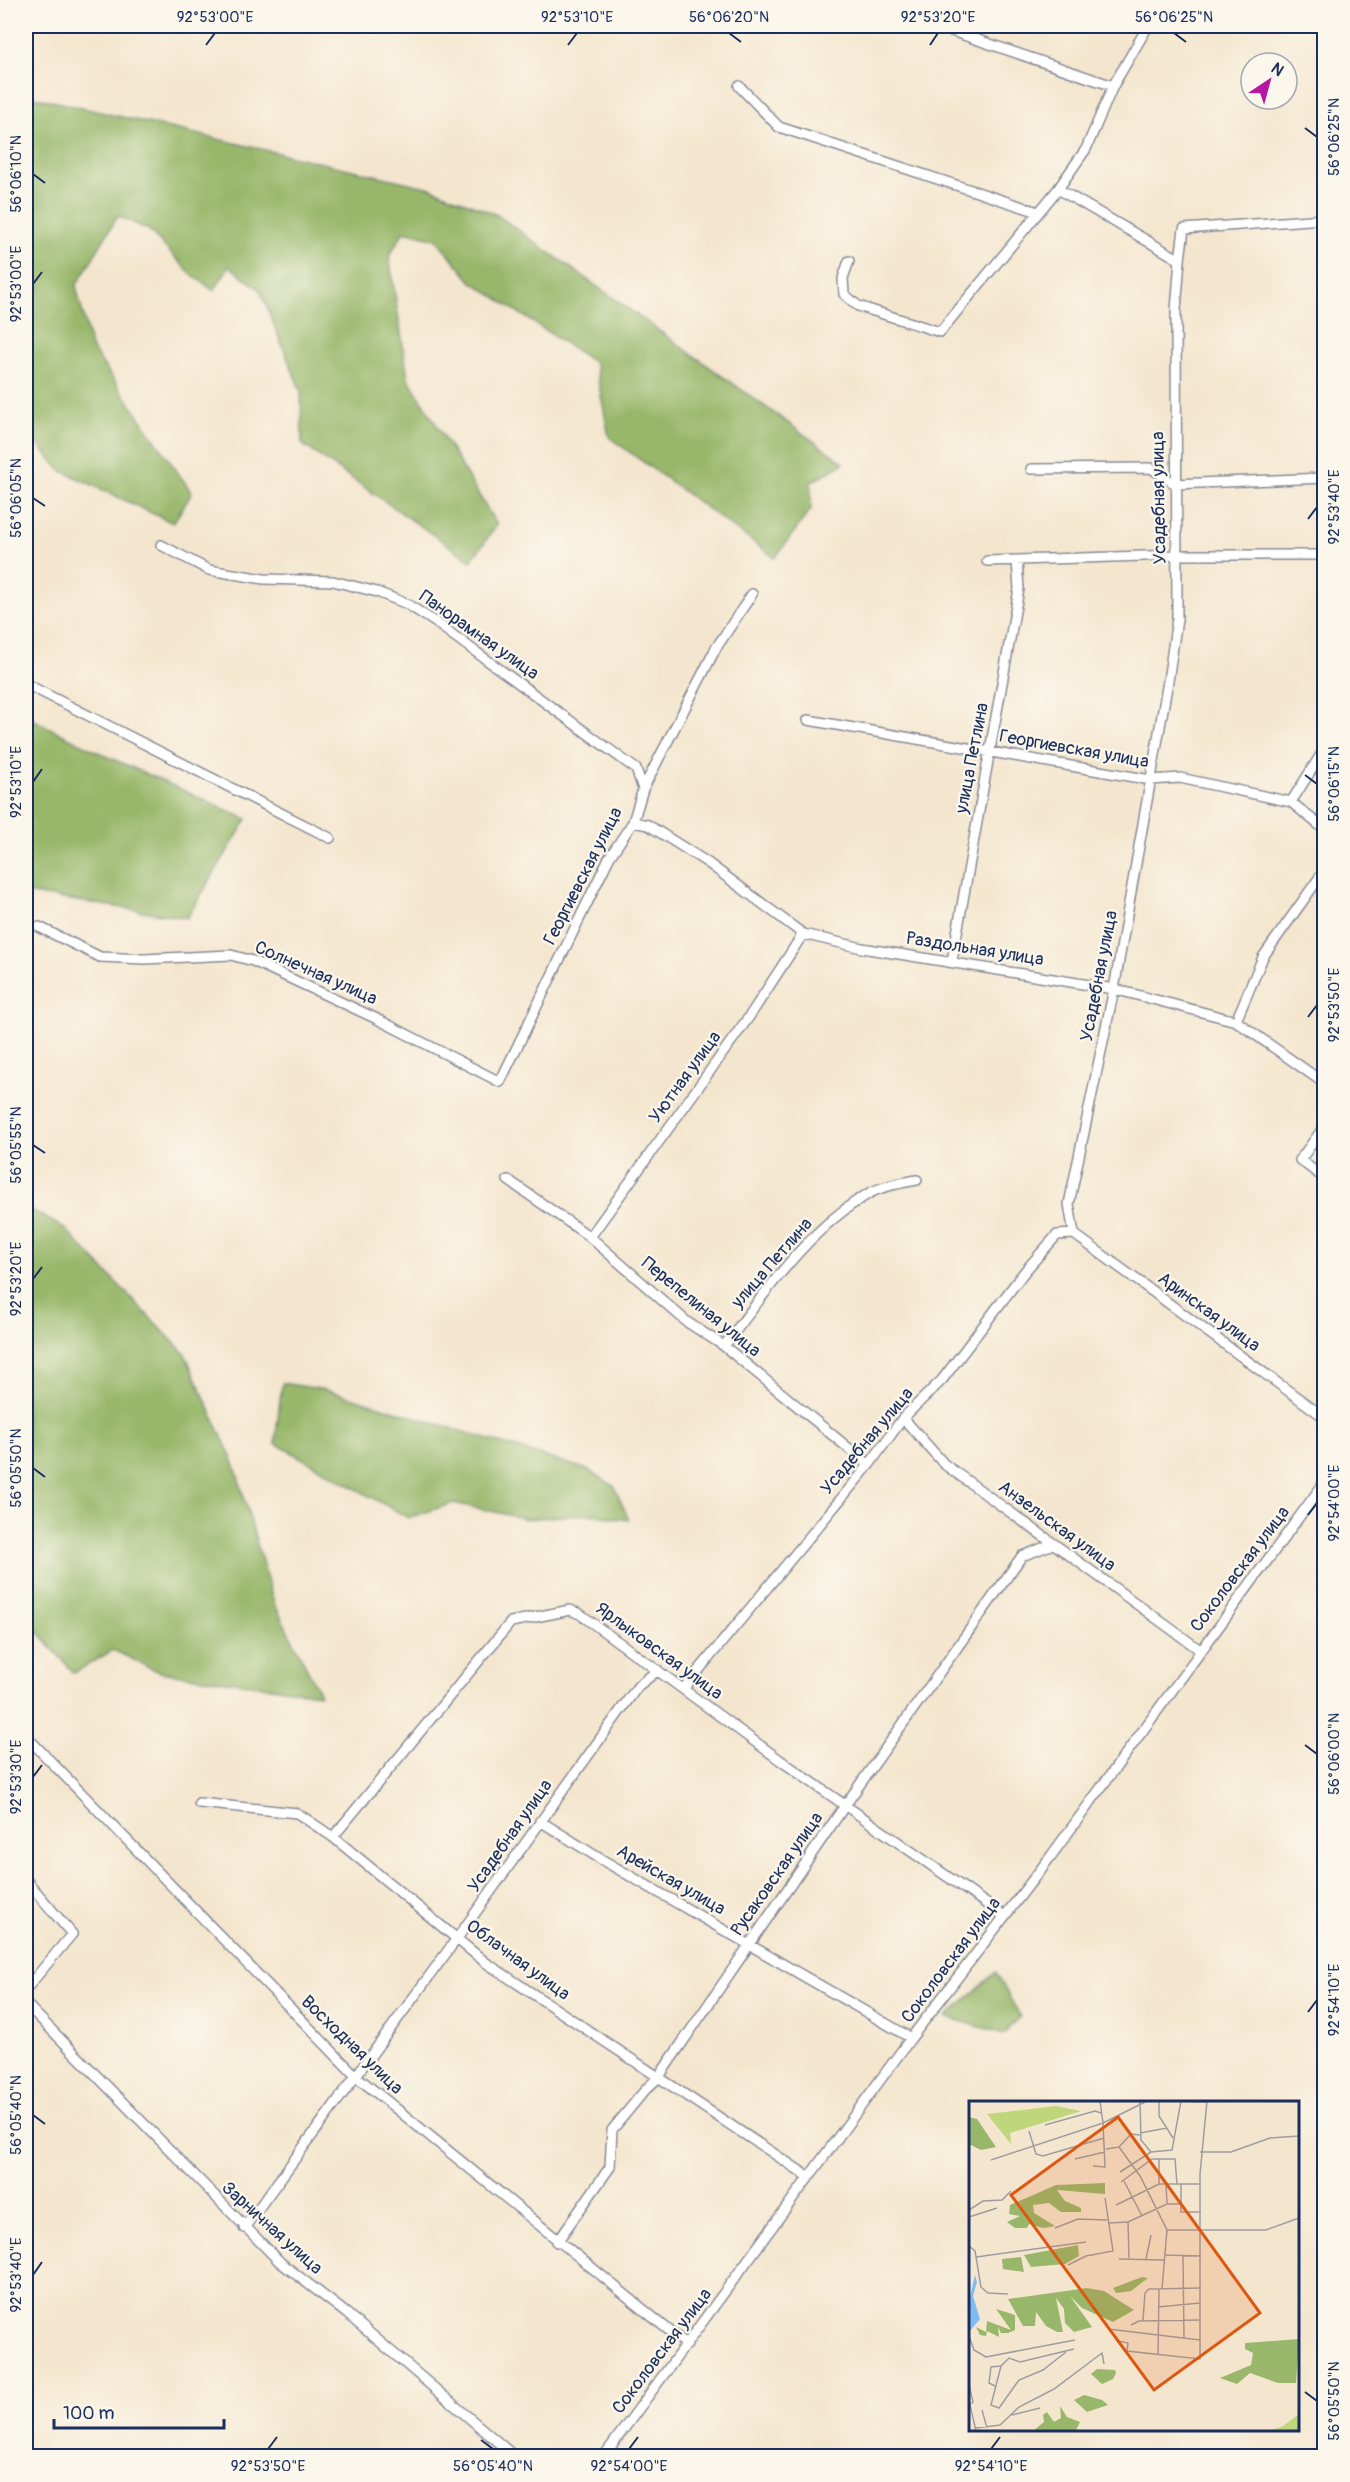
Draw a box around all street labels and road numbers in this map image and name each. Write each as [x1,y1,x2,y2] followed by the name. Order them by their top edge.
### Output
[1146,431,1172,565] street label: Усадебная улица
[415,585,543,685] street label: Панорамная улица
[950,701,994,816] street label: улица Петлина
[997,725,1151,773] street label: Георгиевская улица
[538,803,628,949] street label: Георгиевская улица
[1075,909,1123,1043] street label: Усадебная улица
[905,927,1045,971] street label: Раздольная улица
[251,936,381,1010] street label: Солнечная улица
[644,1026,726,1128] street label: Уютная улица
[726,1213,818,1314] street label: улица Петлина
[637,1252,765,1362] street label: Перепелиная улица
[1153,1267,1265,1357] street label: Аринская улица
[815,1383,919,1499] street label: Усадебная улица
[994,1476,1120,1576] street label: Анзельская улица
[1185,1502,1295,1636] street label: Соколовская улица
[591,1597,727,1705] street label: Ярлыковская улица
[462,1775,558,1897] street label: Усадебная улица
[726,1808,828,1940] street label: Русаковская улица
[613,1840,729,1920] street label: Арейская улица
[896,1893,1006,2027] street label: Соколовская улица
[461,1914,575,2006] street label: Облачная улица
[296,1991,408,2099] street label: Восходная улица
[217,2177,327,2279] street label: Зарничная улица
[607,2284,717,2418] street label: Соколовская улица

